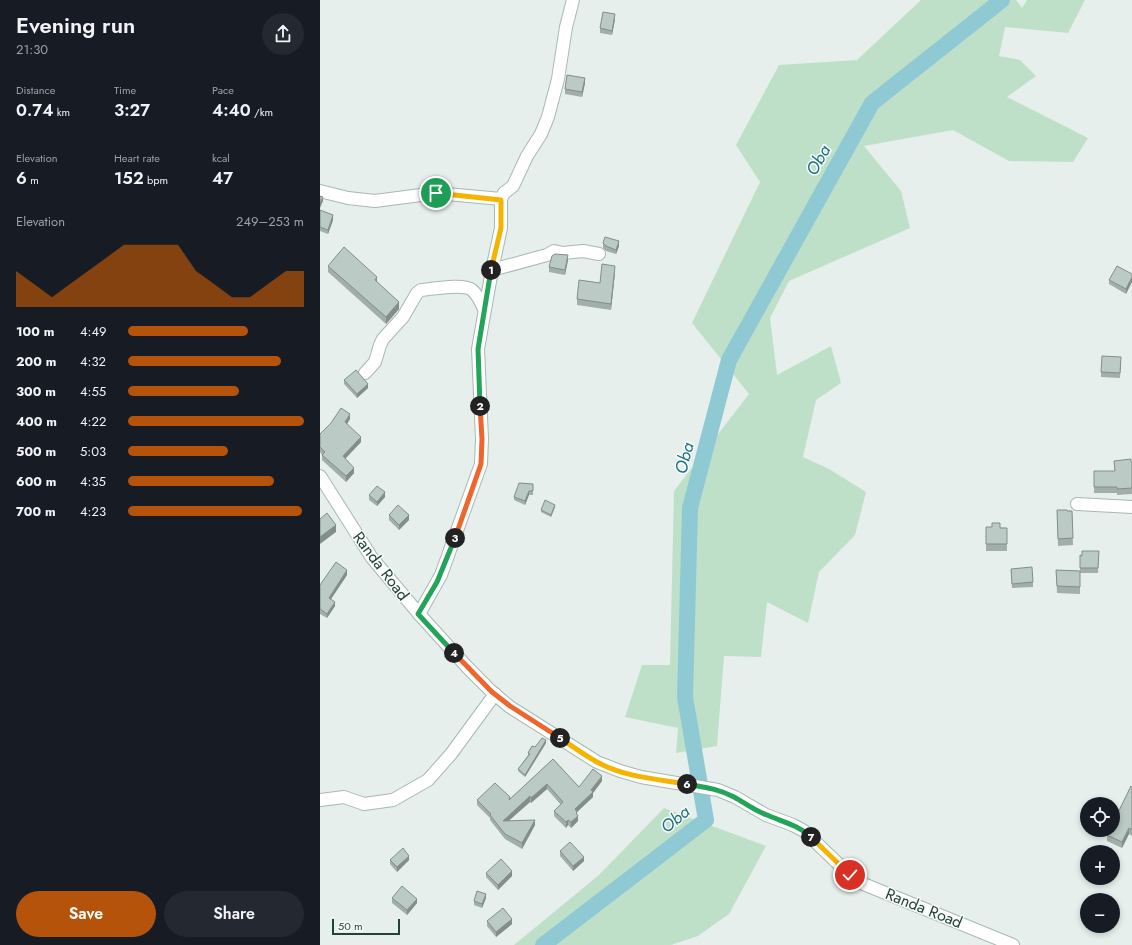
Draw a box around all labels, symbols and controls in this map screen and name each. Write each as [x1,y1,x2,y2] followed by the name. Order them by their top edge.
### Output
[16,9,135,41] text: Evening run
[262,13,304,55] button: share
[16,40,48,59] text: 21:30
[16,82,55,98] text: Distance
[114,82,136,98] text: Time
[212,82,234,98] text: Pace
[16,98,53,122] text: 0.74
[114,98,150,122] text: 3:27
[212,98,251,122] text: 4:40
[53,104,70,120] text: km
[251,104,273,120] text: /km
[800,140,837,180] water label: Oba
[16,150,58,166] text: Elevation
[114,150,160,166] text: Heart rate
[212,150,230,166] text: kcal
[16,166,27,190] text: 6
[114,166,144,190] text: 152
[212,166,233,190] text: 47
[27,172,39,188] text: m
[144,172,168,188] text: bpm
[419,176,453,210] pin
[425,182,447,204] icon: arrive
[16,212,65,231] text: Elevation
[236,212,304,231] text: 249–253 m
[481,260,501,280] pin: 1
[488,262,494,278] text: 1
[16,322,54,341] text: 100 m
[80,322,107,341] text: 4:49
[16,352,56,371] text: 200 m
[80,352,106,371] text: 4:32
[16,382,56,401] text: 300 m
[80,382,106,401] text: 4:55
[470,396,490,416] pin: 2
[476,398,484,414] text: 2
[16,412,57,431] text: 400 m
[80,412,106,431] text: 4:22
[668,439,700,476] water label: Oba
[16,442,56,461] text: 500 m
[80,442,106,461] text: 5:03
[16,472,56,491] text: 600 m
[80,472,106,491] text: 4:35
[16,502,56,521] text: 700 m
[80,502,106,521] text: 4:23
[347,527,415,605] street label: Randa Road
[445,528,465,548] pin: 3
[452,530,458,546] text: 3
[444,643,464,663] pin: 4
[450,645,458,661] text: 4
[550,728,570,748] pin: 5
[556,730,564,746] text: 5
[677,774,697,794] pin: 6
[683,776,691,792] text: 6
[1080,797,1120,933] map controls
[1080,797,1120,837] button: locate
[655,799,695,838] water label: Oba
[801,827,821,847] pin: 7
[808,829,814,845] text: 7
[1080,845,1120,885] button: +
[833,858,867,892] pin
[839,864,861,886] icon: check
[882,882,966,934] street label: Randa Road
[16,891,156,937] button: Save
[164,891,304,937] button: Share
[1080,893,1120,933] button: −
[332,917,400,936] scale bar
[338,918,363,934] text: 50 m

